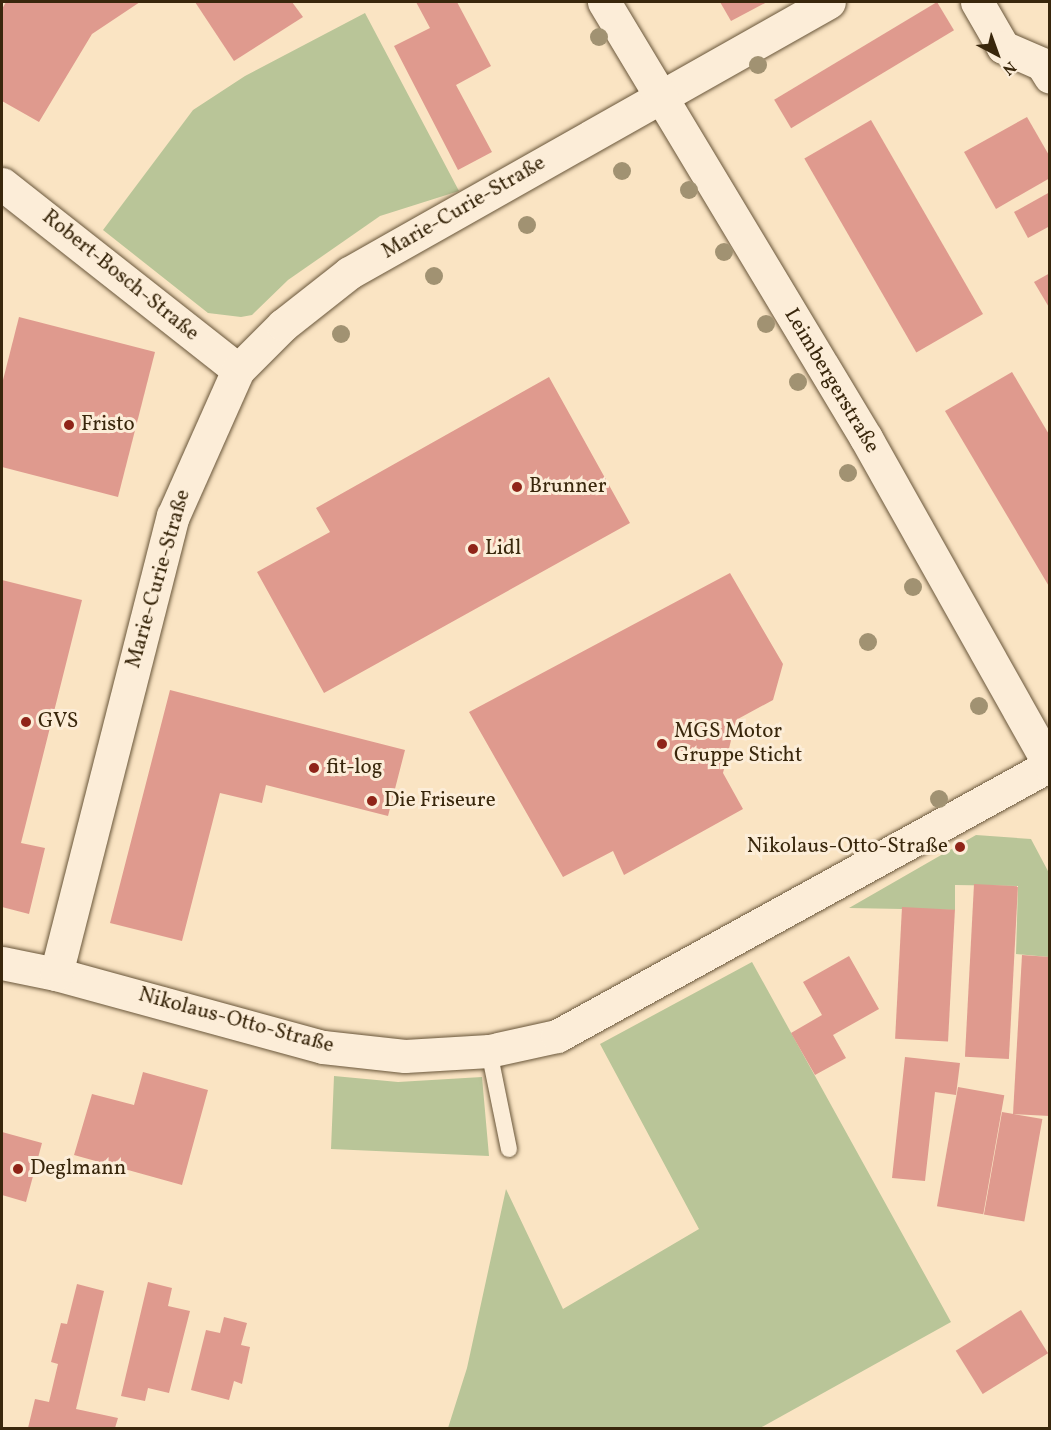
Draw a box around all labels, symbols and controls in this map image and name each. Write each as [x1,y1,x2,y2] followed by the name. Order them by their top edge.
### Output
[967,24,1027,84] north arrow
[997,55,1020,80] text: N
[378,151,550,265] street label: Marie-Curie-Straße
[37,205,203,347] street label: Robert-Bosch-Straße
[778,304,884,458] street label: Leimbergerstraße
[81,412,135,438] place label: Fristo
[62,418,76,432] marker: Fristo
[529,474,607,500] place label: Brunner
[510,480,524,494] marker: Brunner
[121,487,197,671] street label: Marie-Curie-Straße
[485,536,521,562] place label: Lidl
[466,542,480,556] marker: Lidl
[38,709,78,735] place label: GVS
[19,715,33,729] marker: GVS
[674,719,802,769] place label: MGS Motor Gruppe Sticht
[655,737,669,751] marker: MGS Motor Gruppe Sticht
[326,755,382,781] place label: fit-log
[307,761,321,775] marker: fit-log
[384,788,496,814] place label: Die Friseure
[365,794,379,808] marker: Die Friseure
[747,834,948,860] place label: Nikolaus-Otto-Straße
[953,840,967,854] marker: Nikolaus-Otto-Straße
[136,983,336,1059] street label: Nikolaus-Otto-Straße
[30,1156,126,1182] place label: Deglmann
[11,1162,25,1176] marker: Deglmann

